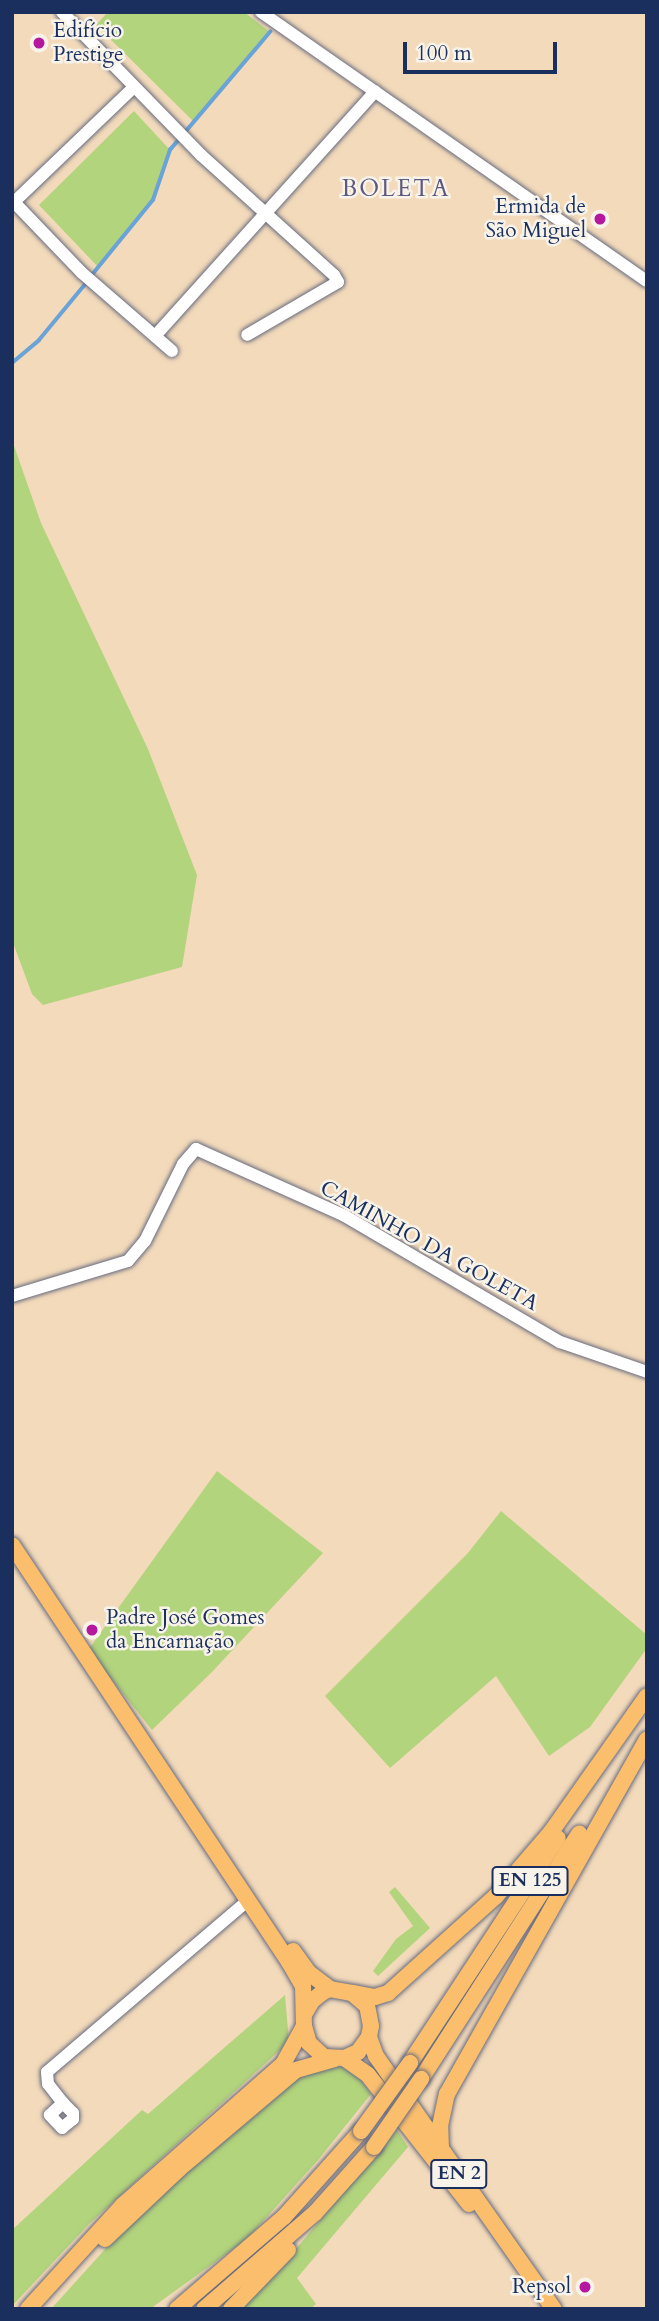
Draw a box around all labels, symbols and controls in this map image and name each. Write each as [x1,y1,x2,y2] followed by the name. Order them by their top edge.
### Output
[53,18,123,68] place label: Edifício Prestige
[407,28,561,72] scale bar
[31,35,47,51] marker: Edifício Prestige
[416,39,472,68] text: 100 m
[342,175,450,203] district label: BOLETA
[485,194,586,244] place label: Ermida de São Miguel
[592,211,608,227] marker: Ermida de São Miguel
[315,1175,543,1317] street label: CAMINHO DA GOLETA
[106,1605,264,1655] place label: Padre José Gomes da Encarnação
[84,1622,100,1638] marker: Padre José Gomes da Encarnação
[491,1866,568,1896] road number: EN 125
[429,2158,489,2190] road number: EN 2
[512,2274,571,2300] place label: Repsol
[577,2279,593,2295] marker: Repsol

